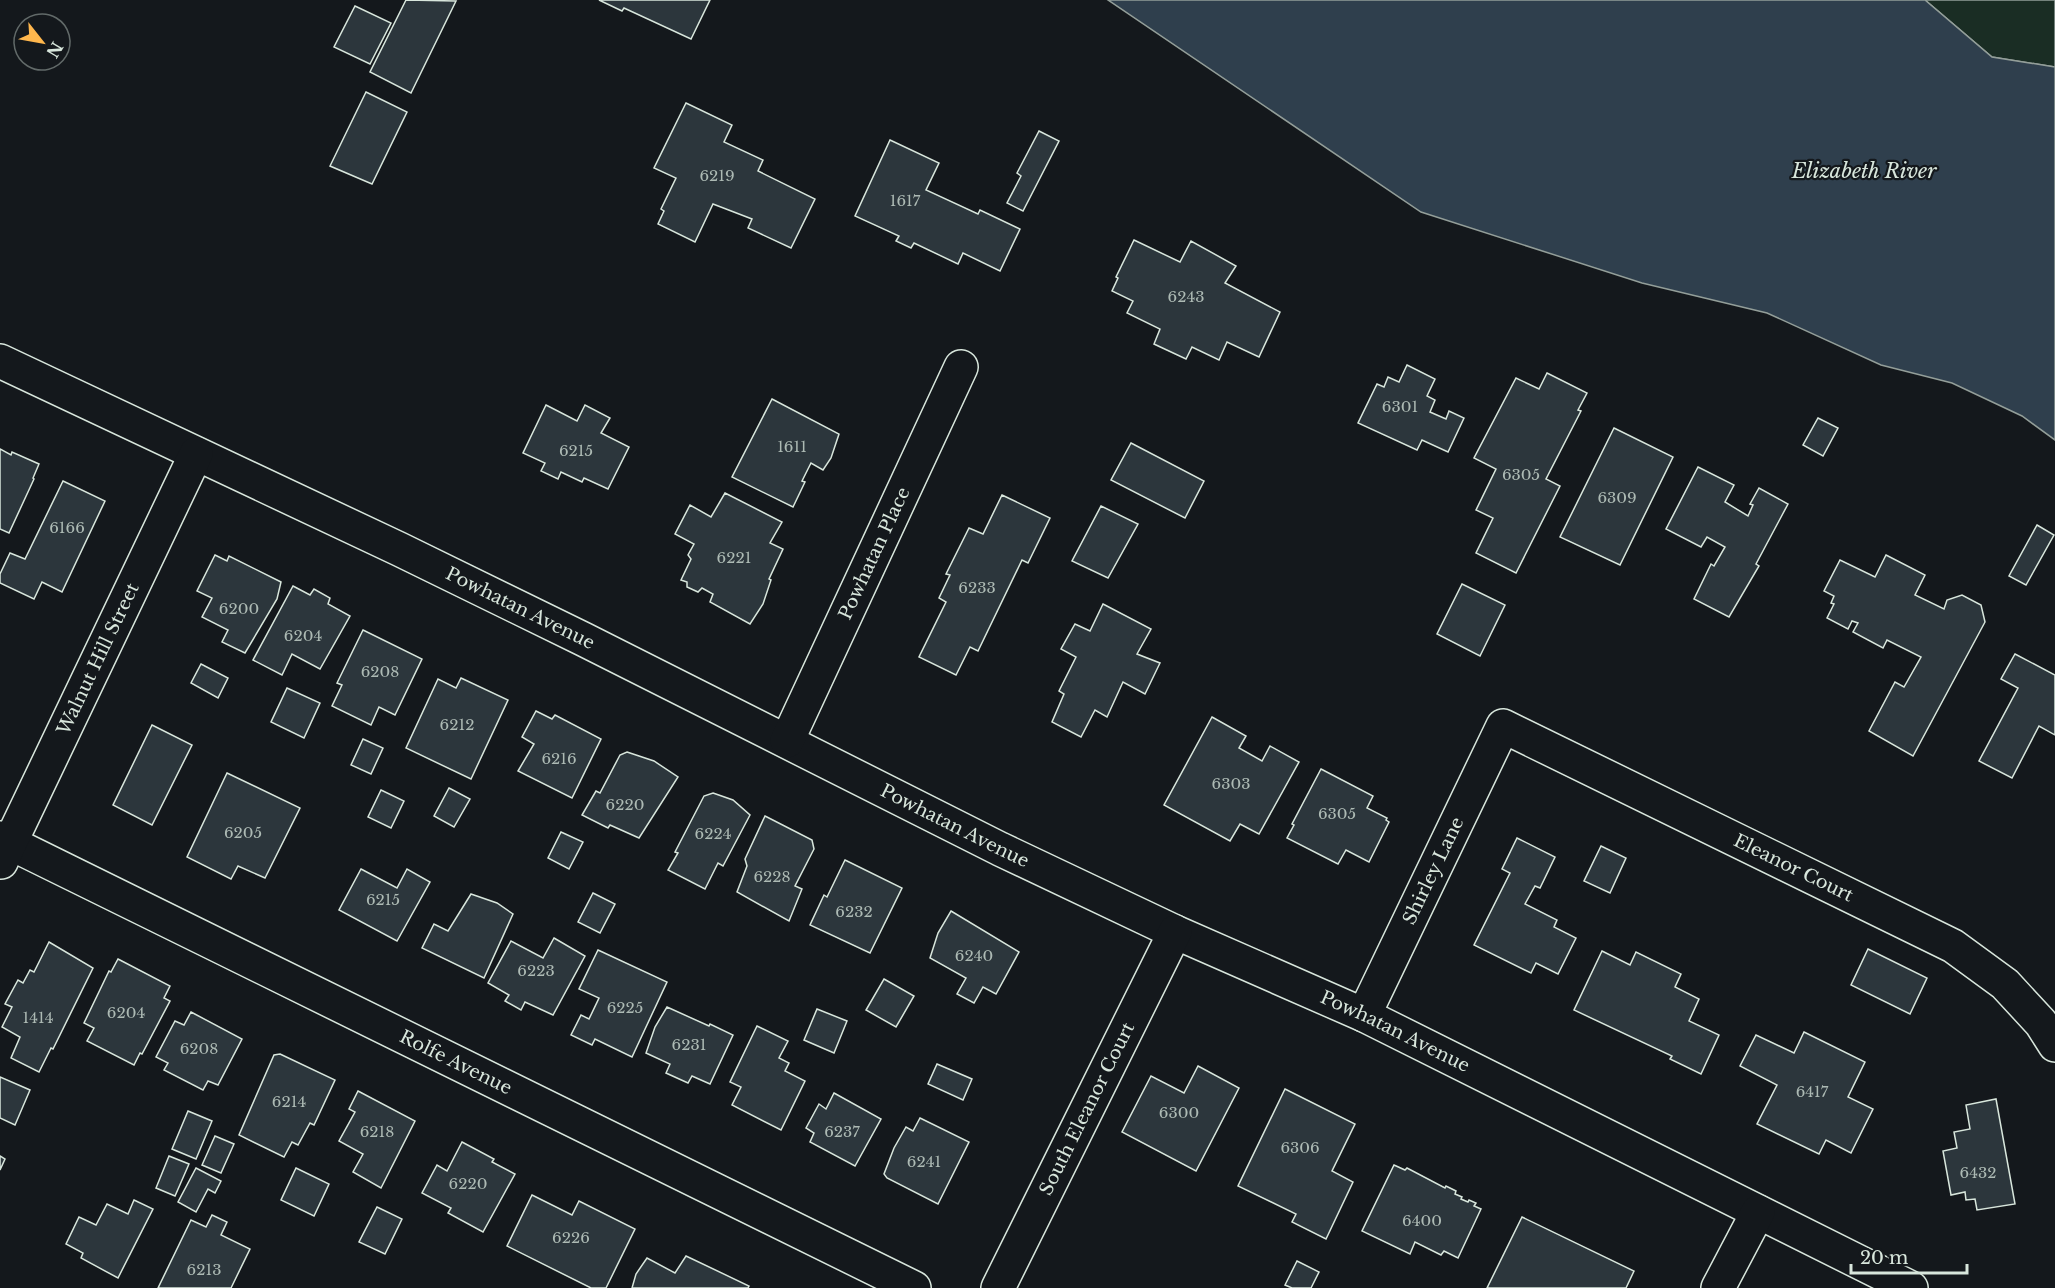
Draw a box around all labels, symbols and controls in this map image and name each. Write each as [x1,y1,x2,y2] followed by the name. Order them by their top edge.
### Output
[12,12,72,72] north arrow
[42,38,67,61] text: N
[1791,159,1937,183] water label: Elizabeth River
[699,166,735,185] house number: 6219
[890,191,921,210] house number: 1617
[1168,287,1204,306] house number: 6243
[1382,397,1418,416] house number: 6301
[777,437,807,456] house number: 1611
[559,441,593,460] house number: 6215
[1502,465,1540,484] house number: 6305
[834,484,915,623] street label: Powhatan Place
[1597,488,1637,507] house number: 6309
[49,518,85,537] house number: 6166
[717,548,751,567] house number: 6221
[442,563,598,654] street label: Powhatan Avenue
[958,578,996,597] house number: 6233
[52,579,144,739] street label: Walnut Hill Street
[219,599,259,618] house number: 6200
[284,626,322,645] house number: 6204
[361,662,399,681] house number: 6208
[440,715,474,734] house number: 6212
[541,749,577,768] house number: 6216
[1212,774,1250,793] house number: 6303
[877,780,1033,872] street label: Powhatan Avenue
[606,795,644,814] house number: 6220
[1318,804,1356,823] house number: 6305
[1398,813,1469,928] street label: Shirley Lane
[224,823,262,842] house number: 6205
[695,824,731,843] house number: 6224
[1730,829,1857,907] street label: Eleanor Court
[753,867,791,886] house number: 6228
[366,890,400,909] house number: 6215
[835,902,873,921] house number: 6232
[955,946,993,965] house number: 6240
[517,961,555,980] house number: 6223
[1317,986,1473,1077] street label: Powhatan Avenue
[607,998,643,1017] house number: 6225
[107,1003,145,1022] house number: 6204
[23,1008,53,1027] house number: 1414
[1035,1019,1139,1199] street label: South Eleanor Court
[396,1026,515,1099] street label: Rolfe Avenue
[672,1035,706,1054] house number: 6231
[180,1039,218,1058] house number: 6208
[1796,1082,1829,1101] house number: 6417
[272,1092,306,1111] house number: 6214
[1159,1103,1199,1122] house number: 6300
[360,1122,394,1141] house number: 6218
[824,1122,860,1141] house number: 6237
[1280,1138,1320,1157] house number: 6306
[907,1152,941,1171] house number: 6241
[1960,1163,1996,1182] house number: 6432
[449,1174,487,1193] house number: 6220
[1402,1211,1442,1230] house number: 6400
[552,1228,590,1247] house number: 6226
[1851,1237,1966,1275] scale bar
[1860,1247,1908,1269] text: 20 m
[187,1260,221,1279] house number: 6213

